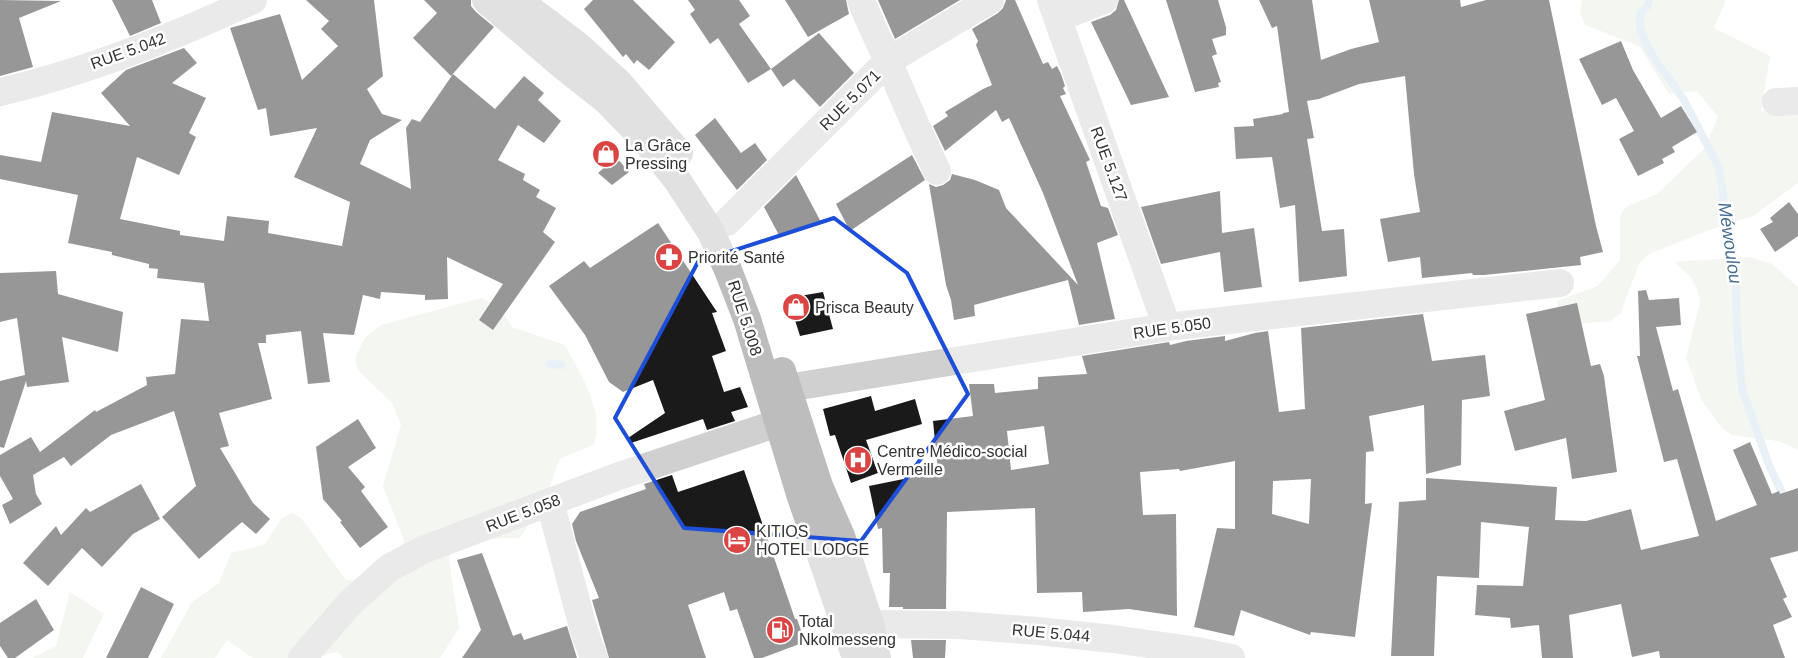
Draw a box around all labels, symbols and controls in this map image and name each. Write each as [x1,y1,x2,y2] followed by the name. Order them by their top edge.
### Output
[88,30,168,72] street label: RUE 5.042
[816,66,884,134] street label: RUE 5.071
[1088,124,1130,204] street label: RUE 5.127
[625,137,691,172] place label: La Grâce Pressing
[591,139,621,169] shop icon: La Grâce Pressing
[1714,201,1746,285] water label: Méwoulou
[654,242,684,272] pharmacy icon: Priorité Santé
[688,249,785,266] place label: Priorité Santé
[725,278,765,358] street label: RUE 5.008
[781,292,811,322] shop icon: Prisca Beauty
[815,299,914,316] place label: Prisca Beauty
[1132,314,1212,342] street label: RUE 5.050
[877,443,1027,478] place label: Centre Médico-social Vermeille
[843,445,873,475] hospital icon: Centre Médico-social Vermeille
[483,491,563,535] street label: RUE 5.058
[756,523,869,558] place label: KITIOS HOTEL LODGE
[722,525,752,555] hotel icon: KITIOS HOTEL LODGE
[799,613,896,648] place label: Total Nkolmesseng
[765,615,795,645] fuel station icon: Total Nkolmesseng
[1011,621,1091,645] street label: RUE 5.044

